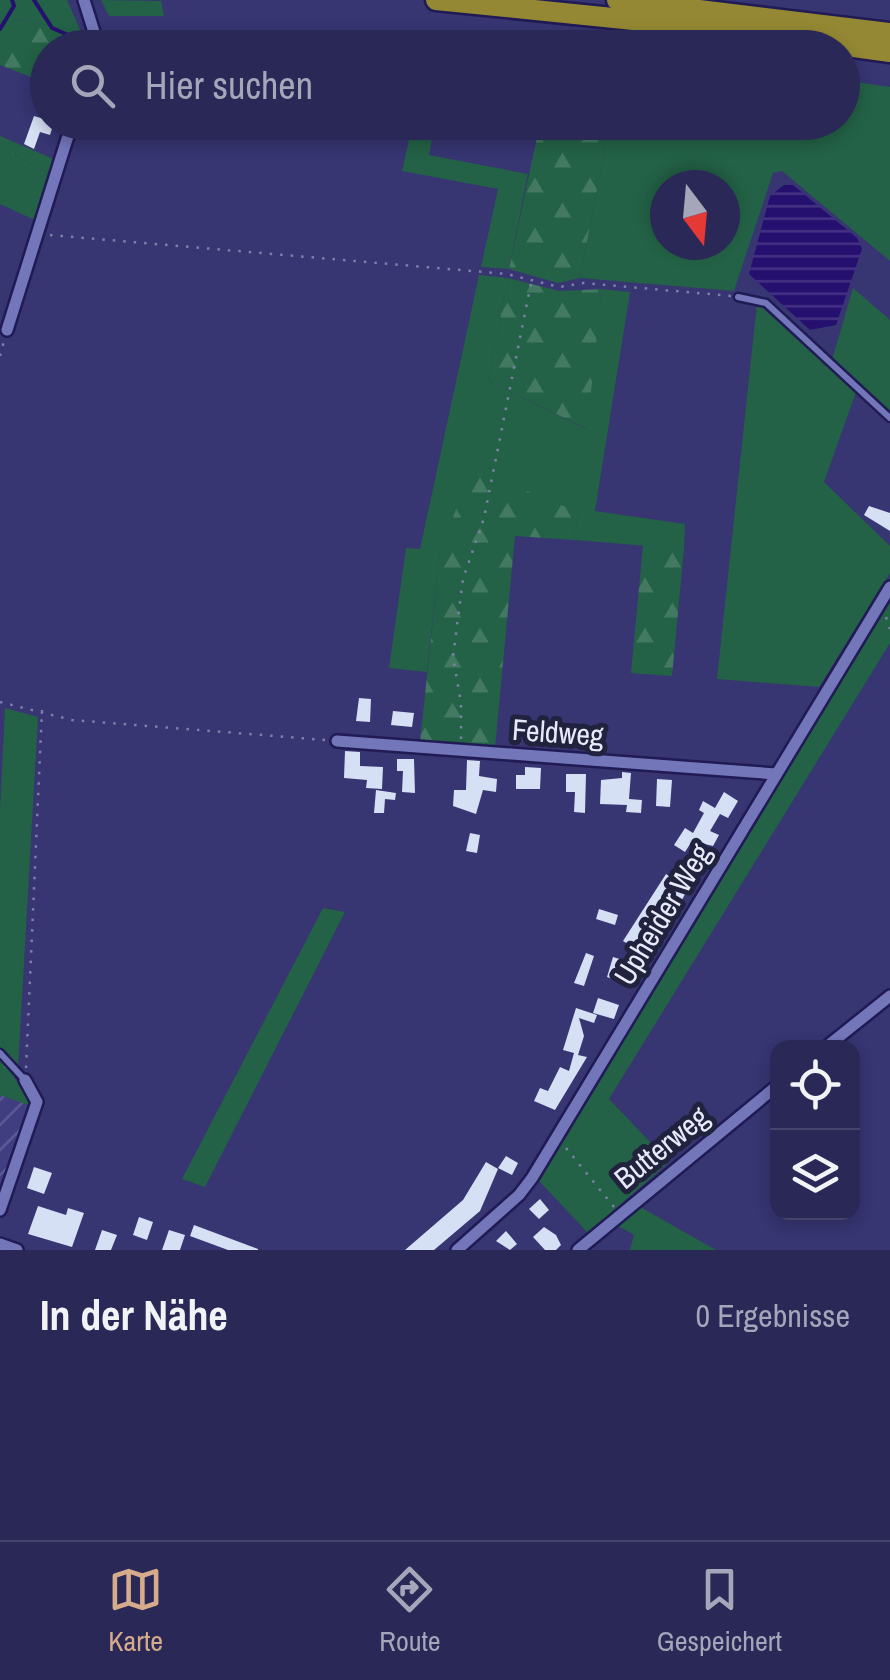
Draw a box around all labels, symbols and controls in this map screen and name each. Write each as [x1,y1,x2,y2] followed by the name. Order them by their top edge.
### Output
[30,30,860,140] search box
[65,58,120,113] icon: search
[145,60,313,111] text: Hier suchen
[650,170,740,260] north arrow
[511,709,605,755] street label: Feldweg
[604,836,720,992] street label: Upheider Weg
[770,1040,860,1220] map controls
[770,1040,860,1130] button: locate
[605,1096,717,1197] street label: Butterweg
[770,1130,860,1220] button: layers
[40,1287,228,1343] text: In der Nähe
[695,1294,850,1337] text: 0 Ergebnisse
[108,1562,163,1660] tab: Karte
[379,1562,441,1660] tab: Route
[657,1562,782,1660] tab: Gespeichert

